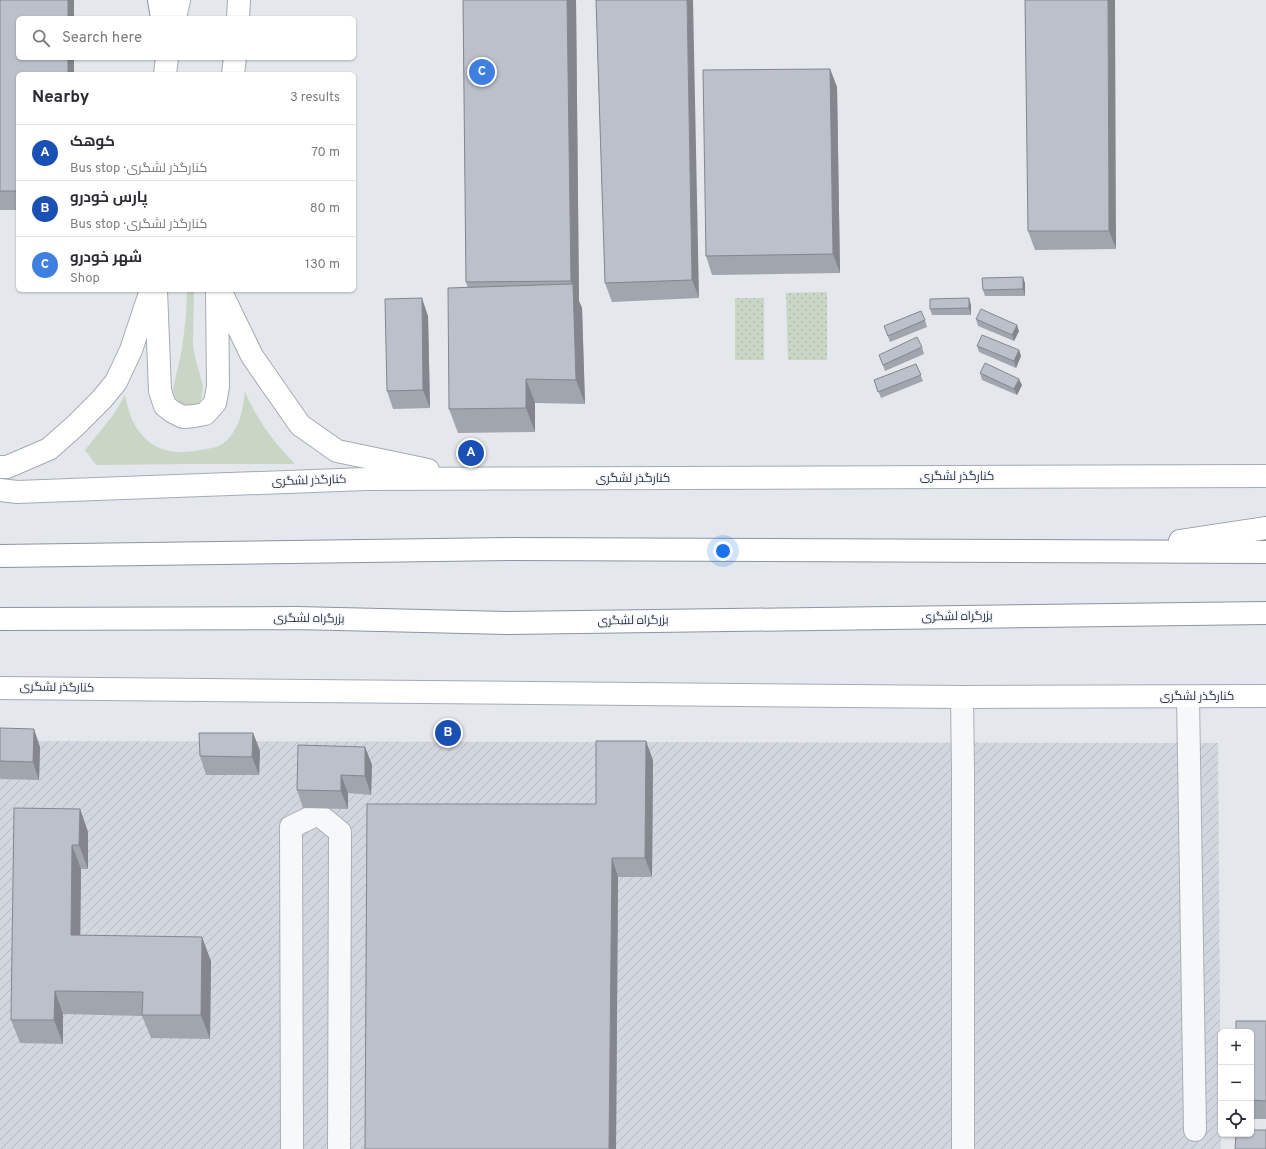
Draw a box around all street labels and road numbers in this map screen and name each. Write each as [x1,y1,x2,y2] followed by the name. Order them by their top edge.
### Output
[920,469,994,485] street label: کنارگذر لشگری
[596,471,670,487] street label: کنارگذر لشگری
[271,472,347,490] street label: کنارگذر لشگری
[921,608,993,626] street label: بزرگراه لشگری
[273,610,345,628] street label: بزرگراه لشگری
[597,612,669,630] street label: بزرگراه لشگری
[20,679,94,697] street label: کنارگذر لشگری
[1160,689,1234,705] street label: کنارگذر لشگری

